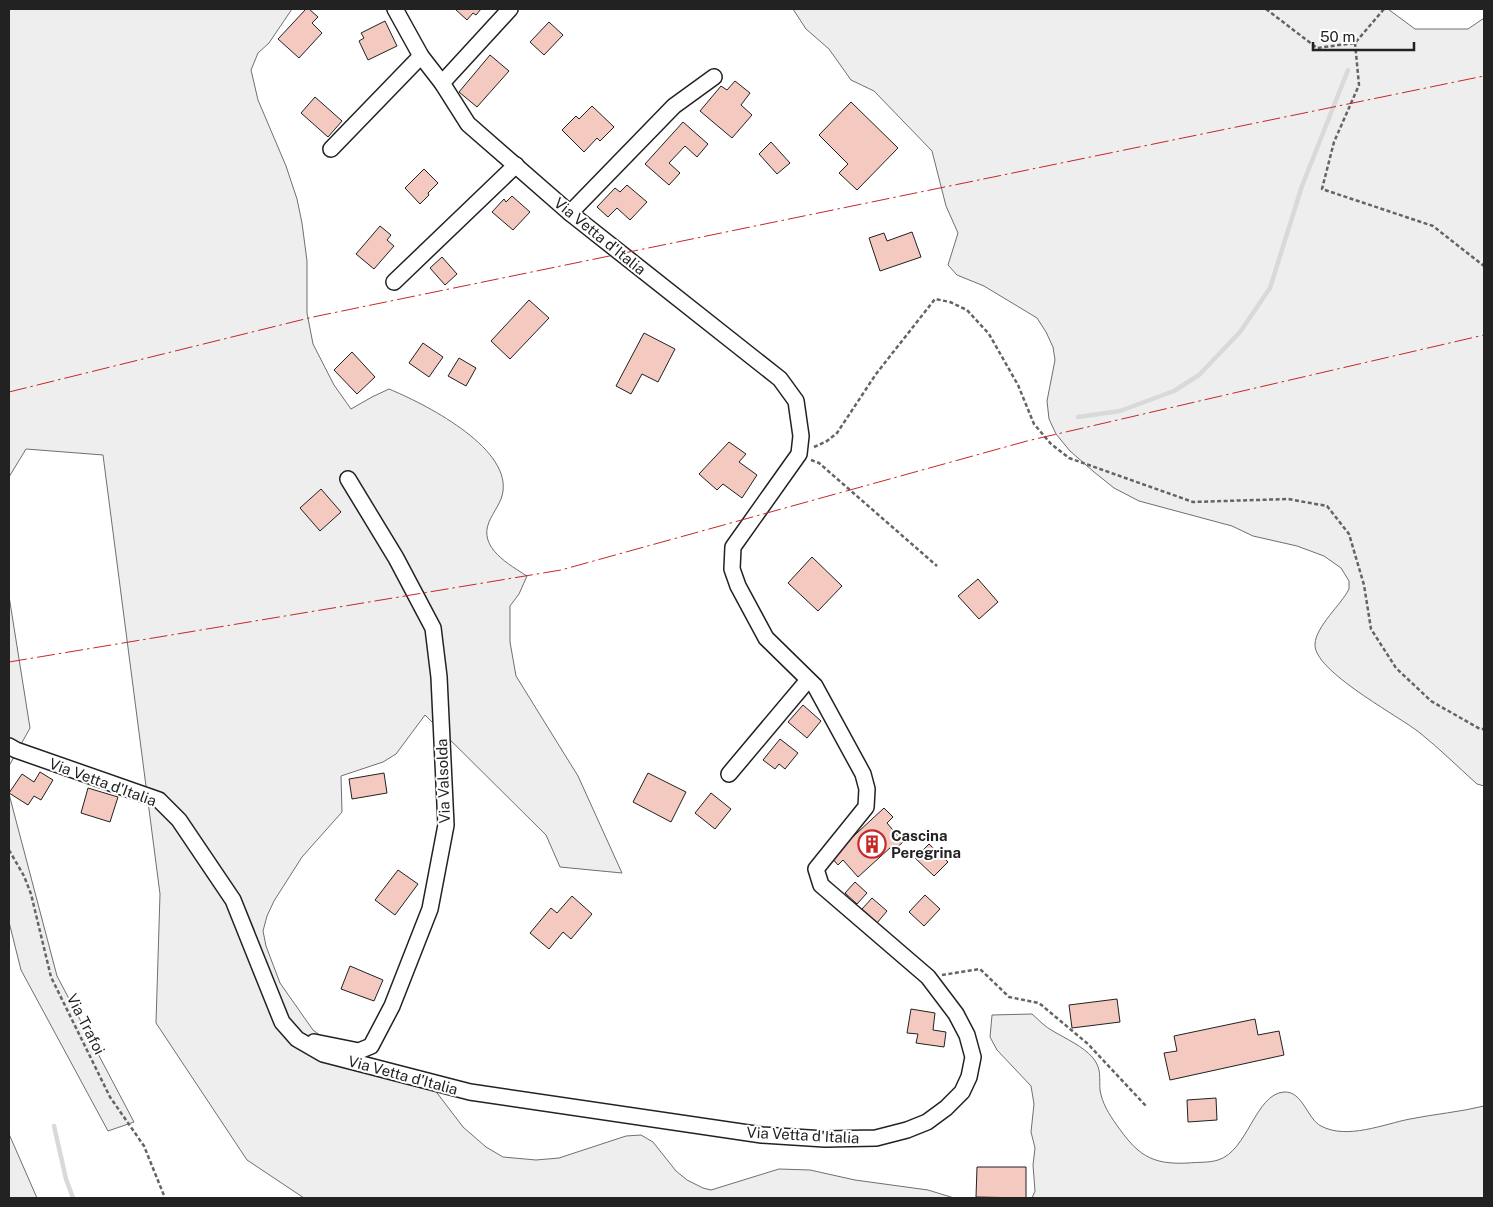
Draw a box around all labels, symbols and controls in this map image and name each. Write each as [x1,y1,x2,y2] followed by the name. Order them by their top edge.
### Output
[1313,20,1414,52] scale bar
[1320,28,1355,45] text: 50 m
[551,194,649,278] street label: Via Vetta d'Italia
[433,738,453,824] street label: Via Valsolda
[47,755,159,809] street label: Via Vetta d'Italia
[891,827,961,861] place label: Cascina Peregrina
[857,829,887,859] building icon: Cascina Peregrina
[63,991,109,1057] street label: Via Trafoi
[346,1052,460,1098] street label: Via Vetta d'Italia
[746,1124,860,1146] street label: Via Vetta d'Italia

